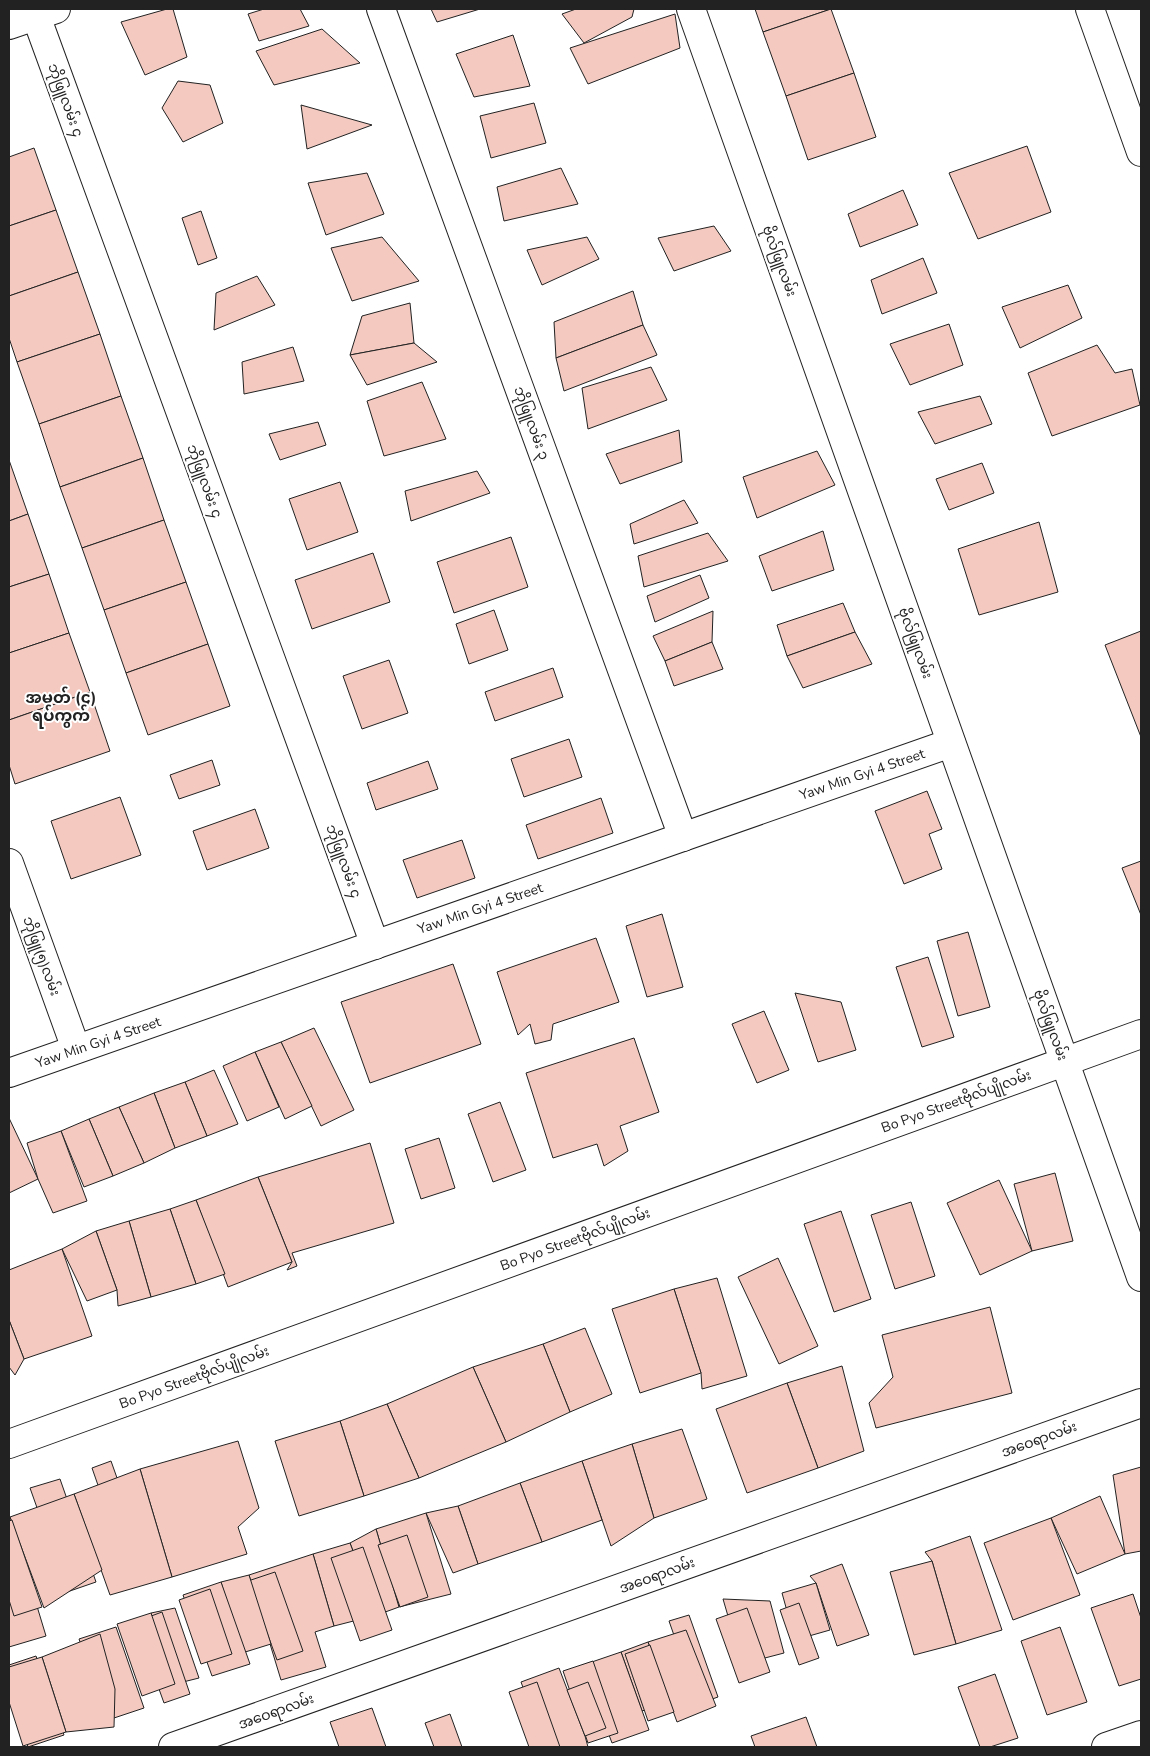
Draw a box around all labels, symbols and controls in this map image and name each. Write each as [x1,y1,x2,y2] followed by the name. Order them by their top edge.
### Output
[42,60,89,140] street label: ဘိုဖြူလမ်း ၄
[756,223,802,300] street label: ဗိုလ်ဖြူလမ်း
[508,383,555,463] street label: ဘိုဖြူလမ်း ၃
[181,441,228,521] street label: ဘိုဖြူလမ်း ၄
[892,605,938,682] street label: ဗိုလ်ဖြူလမ်း
[26,686,96,729] district label: အမှတ် (၄) ရပ်ကွက်
[796,744,927,805] street label: Yaw Min Gyi 4 Street
[320,821,367,901] street label: ဘိုဖြူလမ်း ၄
[414,878,545,939] street label: Yaw Min Gyi 4 Street
[16,913,66,999] street label: ဘိုဖြူ(၅)လမ်း
[1027,987,1073,1064] street label: ဗိုလ်ဖြူလမ်း
[32,1012,163,1073] street label: Yaw Min Gyi 4 Street
[878,1065,1035,1139] street label: Bo Pyo Streetဗိုလ်ပျိုလမ်း
[497,1203,654,1277] street label: Bo Pyo Streetဗိုလ်ပျိုလမ်း
[116,1341,273,1415] street label: Bo Pyo Streetဗိုလ်ပျိုလမ်း
[998,1416,1080,1464] street label: အဝေရာလမ်း
[616,1552,698,1600] street label: အဝေရာလမ်း
[235,1688,317,1736] street label: အဝေရာလမ်း

